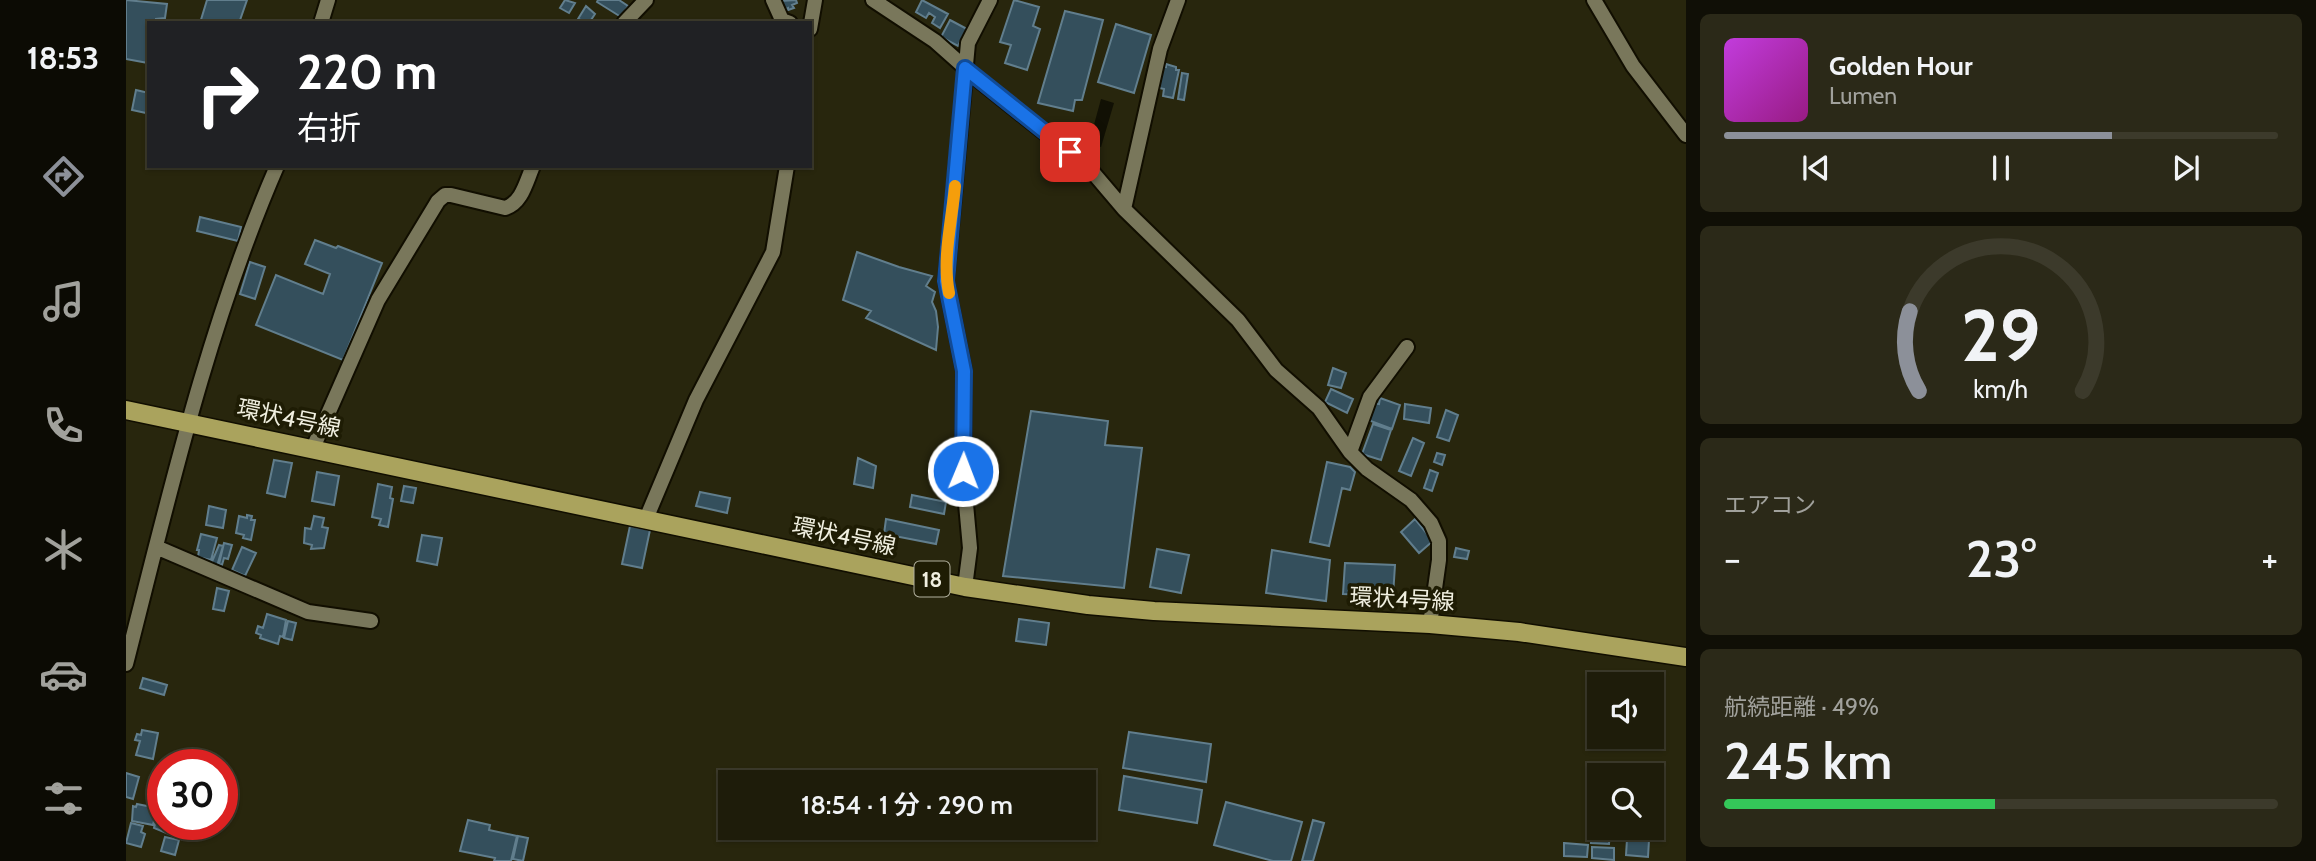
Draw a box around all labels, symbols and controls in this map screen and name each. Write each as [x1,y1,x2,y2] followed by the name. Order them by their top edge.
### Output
[27,38,99,77] text: 18:53
[297,42,437,101] text: 220 m
[182,49,273,140] icon: right
[1829,50,1972,82] text: Golden Hour
[1829,82,1897,110] text: Lumen
[297,108,361,147] text: 右折
[1040,122,1100,182] pin
[1051,133,1089,171] icon: arrive
[1797,149,1835,187] icon: previous
[1982,149,2020,187] icon: pause
[2167,149,2205,187] icon: next
[39,152,88,201] icon: directions
[39,277,88,326] icon: music
[1961,291,2041,379] text: 29
[1974,373,2028,403] text: km/h
[235,393,343,443] street label: 環状4号線
[39,401,88,450] icon: phone
[926,434,1000,508] position arrow
[1724,491,1816,519] text: エアコン
[790,511,898,561] street label: 環状4号線
[39,525,88,574] icon: climate
[1966,527,2036,590] text: 23°
[1724,535,1741,582] text: −
[2261,535,2278,582] text: +
[914,562,950,596] road number: 18
[1349,582,1455,616] street label: 環状4号線
[39,650,88,699] icon: car
[1587,672,1664,840] map controls
[1587,672,1664,749] button: sound
[1724,693,1879,721] text: 航続距離 · 49%
[1724,729,1892,792] text: 245 km
[147,749,238,840] speed limit sign: 30
[1587,763,1664,840] button: search
[39,774,88,823] icon: filters
[801,789,1013,821] text: 18:54 · 1 分 · 290 m

